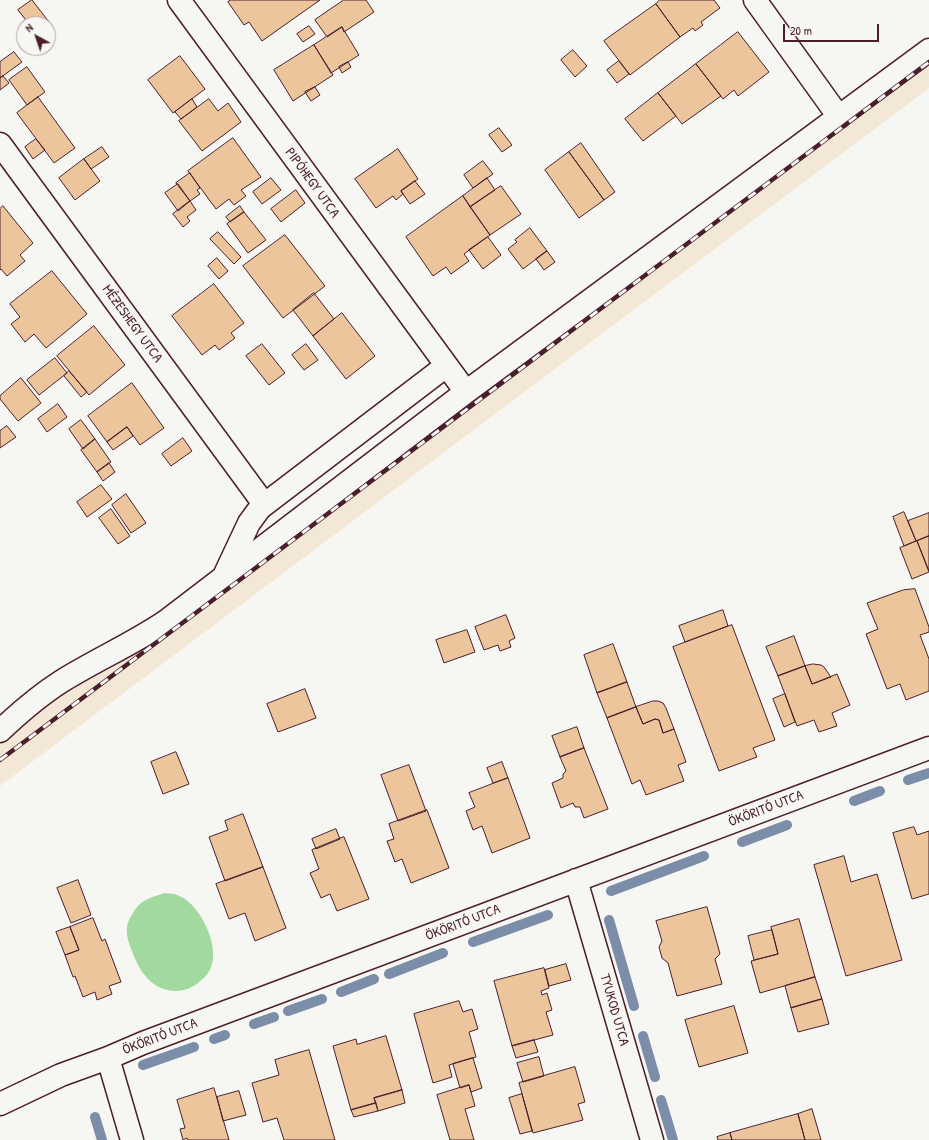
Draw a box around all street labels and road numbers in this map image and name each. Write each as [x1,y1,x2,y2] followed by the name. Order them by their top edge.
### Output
[281,145,343,221] street label: PIPÓHEGY UTCA
[98,282,166,366] street label: MÉZESHEGY UTCA
[726,787,806,831] street label: ÖKÖRITÓ UTCA
[423,901,503,945] street label: ÖKÖRITÓ UTCA
[596,972,632,1048] street label: TYUKOD UTCA
[120,1015,200,1059] street label: ÖKÖRITÓ UTCA

